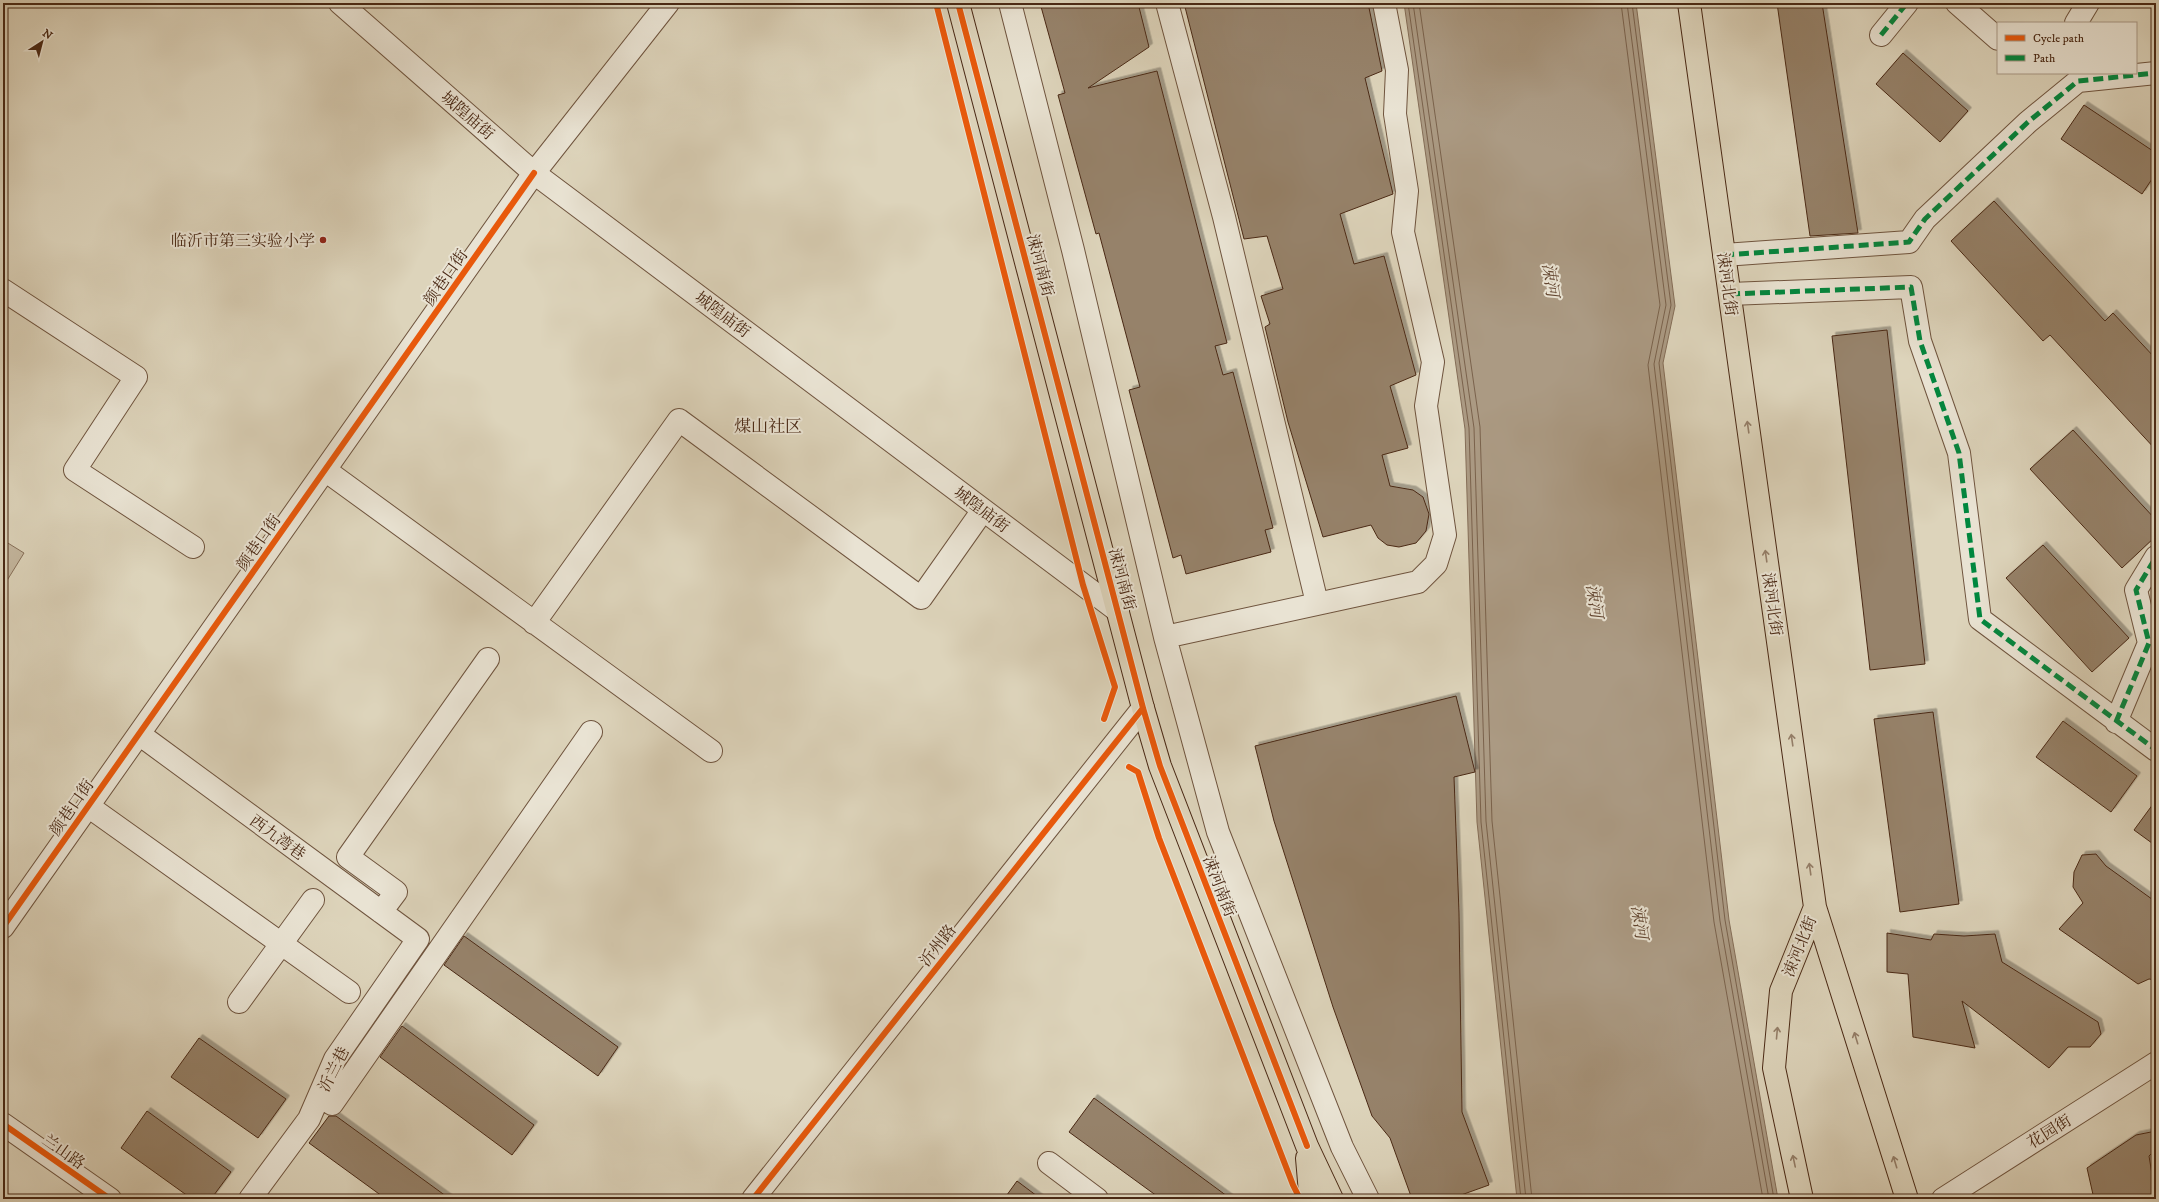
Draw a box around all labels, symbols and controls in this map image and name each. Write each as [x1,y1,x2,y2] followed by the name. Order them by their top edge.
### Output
[22,22,62,62] north arrow
[1997,22,2137,74] legend
[40,26,55,43] text: N
[2033,31,2085,46] text: Cycle path
[2033,51,2056,66] text: Path
[437,87,498,144] street label: 城隍庙街
[171,231,315,251] place label: 临沂市第三实验小学
[1022,232,1058,299] street label: 涑河南街
[318,235,328,245] marker: 临沂市第三实验小学
[419,246,472,310] street label: 颜巷口街
[1713,251,1741,317] street label: 涑河北街
[1537,262,1564,301] water label: 涑河
[691,288,754,342] street label: 城隍庙街
[734,416,802,438] district label: 煤山社区
[1744,421,1752,434] one-way arrow
[950,483,1013,537] street label: 城隍庙街
[232,511,285,575] street label: 颜巷口街
[1104,546,1140,613] street label: 涑河南街
[1762,549,1770,562] one-way arrow
[1758,571,1786,637] street label: 涑河北街
[1581,583,1608,622] water label: 涑河
[1788,734,1796,747] one-way arrow
[45,776,98,840] street label: 颜巷口街
[246,811,309,865] street label: 西九湾巷
[1198,853,1240,920] street label: 涑河南街
[1806,862,1814,875] one-way arrow
[1626,904,1653,943] water label: 涑河
[1779,913,1821,980] street label: 涑河北街
[915,921,960,971] street label: 沂州路
[1774,1027,1781,1040] one-way arrow
[1852,1031,1859,1044] one-way arrow
[314,1044,354,1095] street label: 沂兰巷
[2024,1111,2075,1153] street label: 花园街
[38,1130,89,1174] street label: 兰山路
[1789,1155,1797,1168] one-way arrow
[1891,1155,1898,1168] one-way arrow

